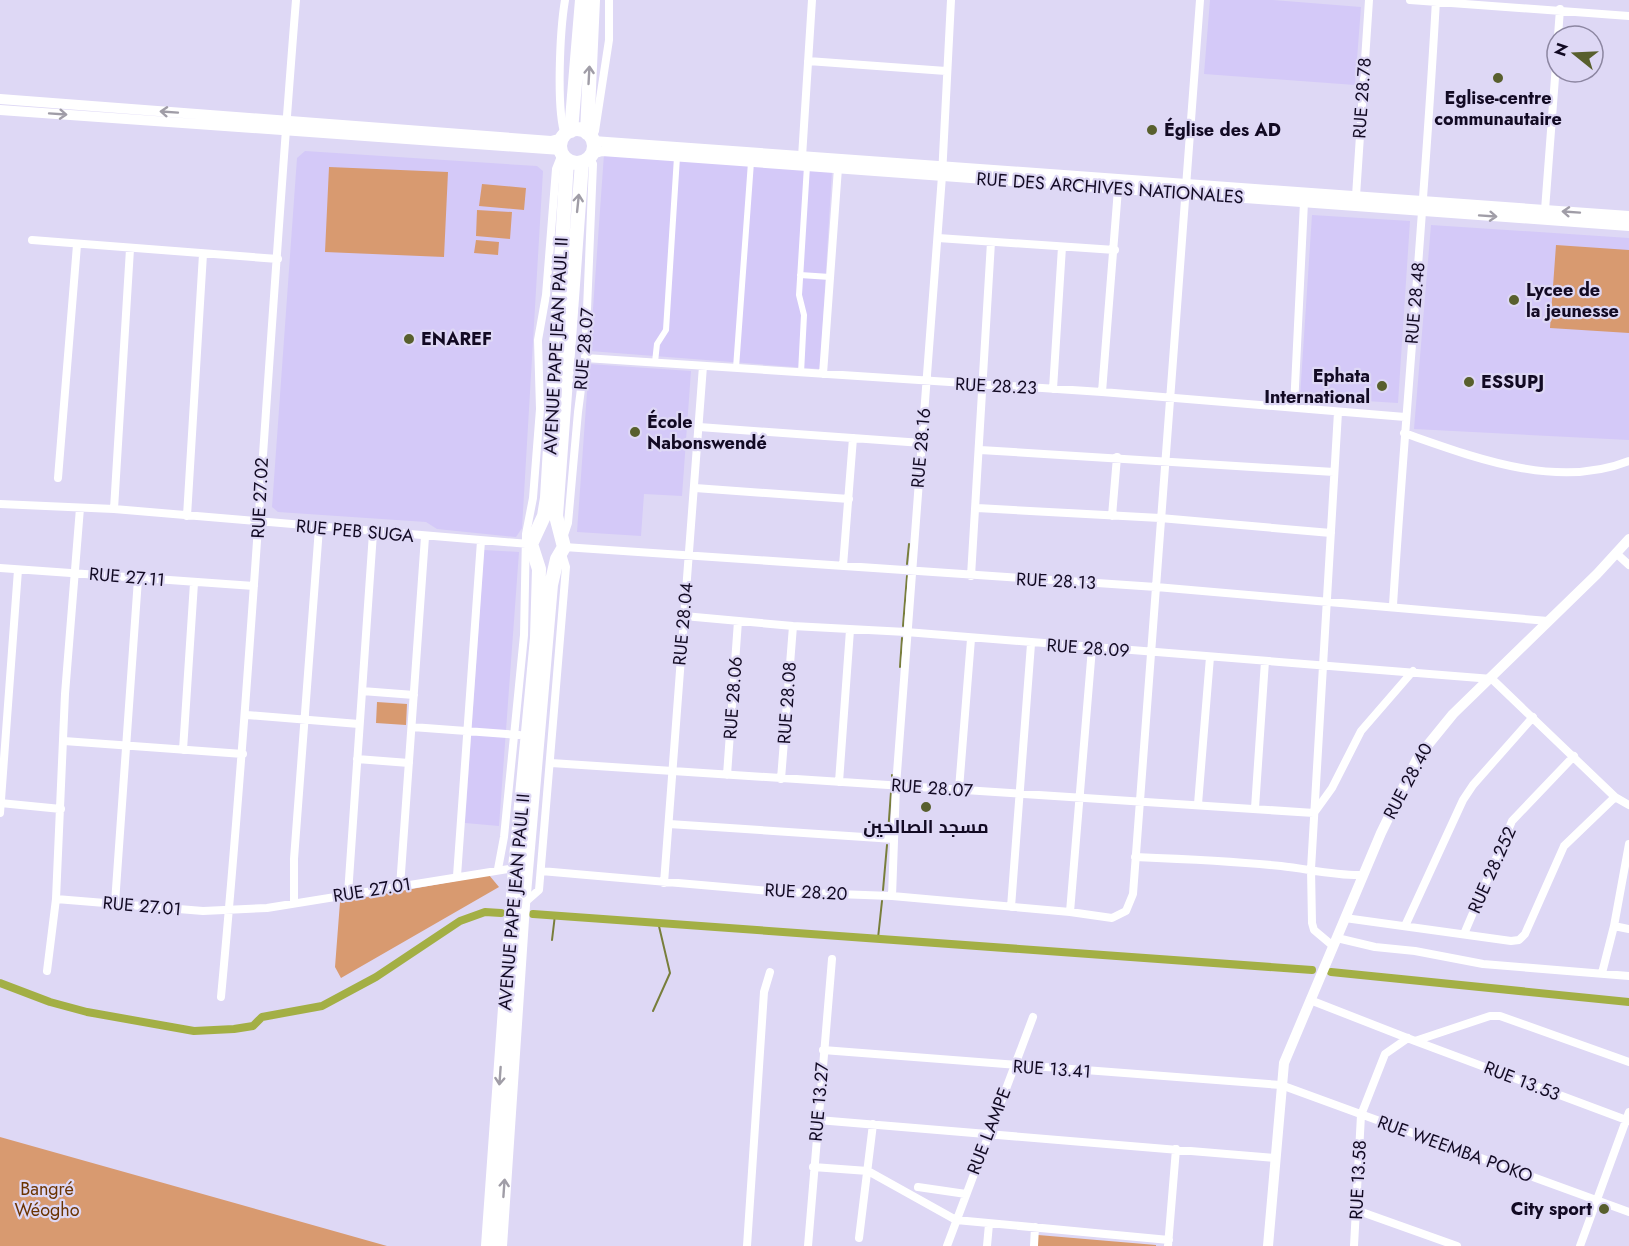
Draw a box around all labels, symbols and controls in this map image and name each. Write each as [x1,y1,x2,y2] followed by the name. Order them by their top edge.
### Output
[1545,24,1605,84] north arrow
[1548,40,1574,59] text: N
[1346,57,1378,139] street label: RUE 28.78
[583,65,594,85] one-way arrow
[1491,71,1505,85] marker: Eglise-centre communautaire
[1434,85,1562,132] place label: Eglise-centre communautaire
[160,106,180,117] one-way arrow
[48,109,68,120] one-way arrow
[1164,117,1281,143] place label: Église des AD
[1145,123,1159,137] marker: Église des AD
[975,166,1245,210] street label: RUE DES ARCHIVES NATIONALES
[573,193,584,213] one-way arrow
[1561,206,1581,217] one-way arrow
[1477,210,1497,221] one-way arrow
[537,237,575,455] street label: AVENUE PAPE JEAN PAUL II
[1398,261,1432,345] street label: RUE 28.48
[1526,277,1619,324] place label: Lycee de la jeunesse
[1507,293,1521,307] marker: Lycee de la jeunesse
[567,306,601,391] street label: RUE 28.07
[421,326,492,352] place label: ENAREF
[402,332,416,346] marker: ENAREF
[1264,363,1370,410] place label: Ephata International
[1481,369,1544,395] place label: ESSUPJ
[954,371,1038,401] street label: RUE 28.23
[1462,375,1476,389] marker: ESSUPJ
[1375,379,1389,393] marker: Ephata International
[905,407,937,489] street label: RUE 28.16
[647,409,767,456] place label: École Nabonswendé
[628,425,642,439] marker: École Nabonswendé
[245,457,275,539] street label: RUE 27.02
[295,513,415,549] street label: RUE PEB SUGA
[88,561,166,593] street label: RUE 27.11
[1015,566,1097,596] street label: RUE 28.13
[666,581,700,667] street label: RUE 28.04
[1046,632,1130,664] street label: RUE 28.09
[717,656,749,740] street label: RUE 28.06
[771,661,803,745] street label: RUE 28.08
[1377,738,1439,824] street label: RUE 28.40
[890,772,974,804] street label: RUE 28.07
[492,793,536,1011] street label: AVENUE PAPE JEAN PAUL II
[919,800,933,814] marker: مسجد الصالحين
[863,814,989,840] place label: مسجد الصالحين
[1461,822,1523,918] street label: RUE 28.252
[331,871,413,909] street label: RUE 27.01
[764,877,848,907] street label: RUE 28.20
[102,890,182,922] street label: RUE 27.01
[1012,1053,1092,1085] street label: RUE 13.41
[1480,1055,1564,1107] street label: RUE 13.53
[803,1061,835,1143] street label: RUE 13.27
[494,1066,505,1086] one-way arrow
[960,1084,1018,1178] street label: RUE LAMPE
[1374,1109,1536,1189] street label: RUE WEEMBA POKO
[1343,1140,1373,1220] street label: RUE 13.58
[14,1176,80,1223] park label: Bangré Wéogho
[499,1178,510,1198] one-way arrow
[1511,1196,1592,1222] place label: City sport
[1597,1202,1611,1216] marker: City sport

